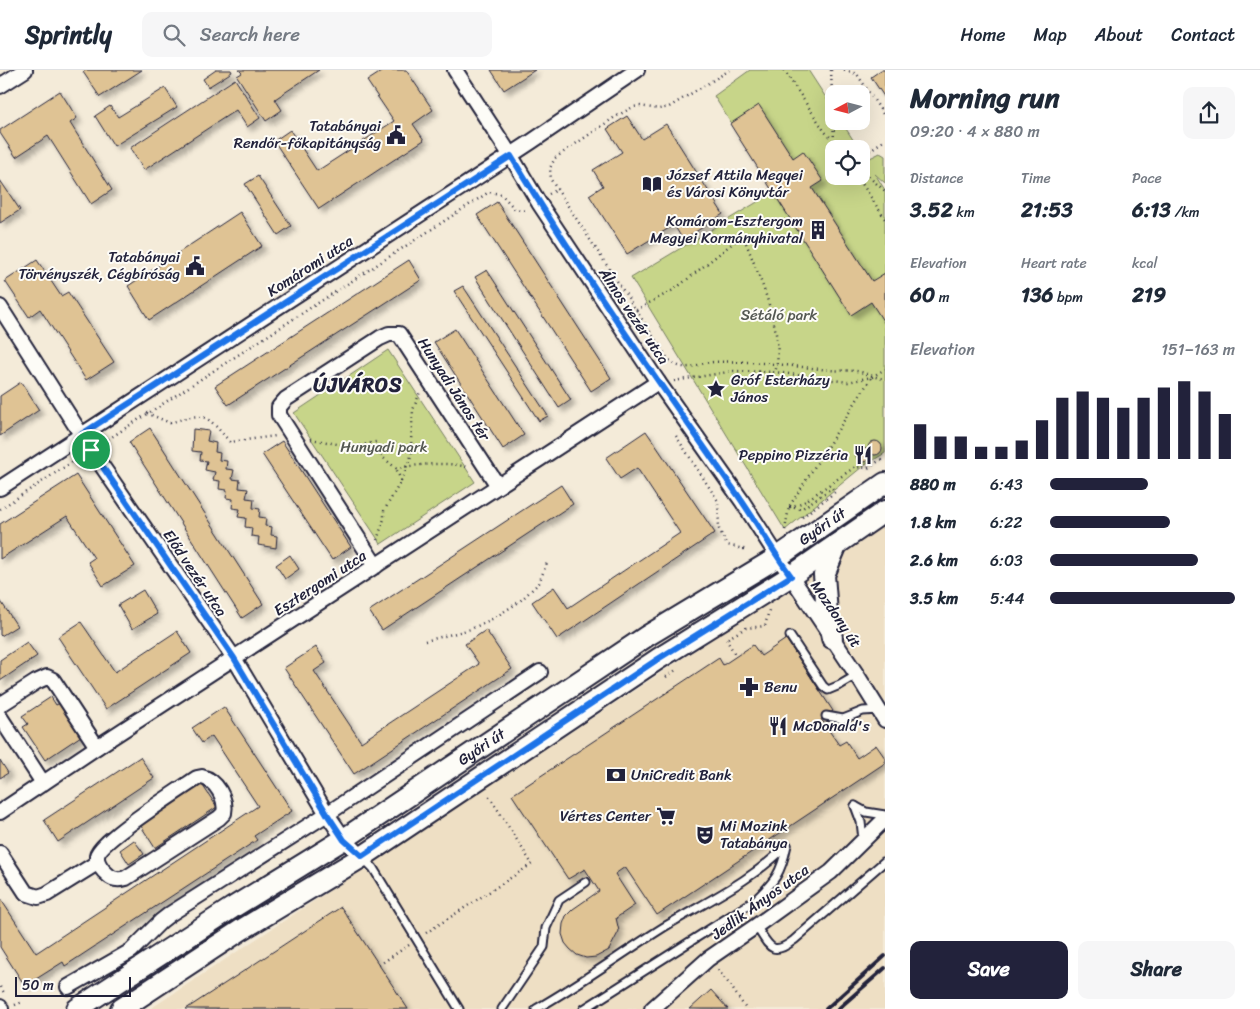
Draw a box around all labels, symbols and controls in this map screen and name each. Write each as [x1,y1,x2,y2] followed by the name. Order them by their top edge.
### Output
[142,12,492,57] search box
[25,14,112,56] text: Sprintly
[200,18,300,51] text: Search here
[961,19,1006,51] text: Home
[1034,19,1067,51] text: Map
[1095,19,1143,51] text: About
[1171,19,1235,51] text: Contact
[160,21,188,49] icon: search
[910,73,1060,122] text: Morning run
[825,85,870,130] north arrow
[825,85,870,185] map controls
[1183,87,1235,139] button: share
[234,113,382,156] place label: Tatabányai Rendőr-főkapitányság
[910,117,1040,146] text: 09:20 · 4 × 880 m
[385,124,407,146] public building icon: Tatabányai Rendőr-főkapitányság
[825,140,870,185] button: locate
[666,162,804,205] place label: József Attila Megyei és Városi Könyvtár
[910,166,963,191] text: Distance
[1021,166,1051,191] text: Time
[1132,166,1162,191] text: Pace
[641,173,663,195] library icon: József Attila Megyei és Városi Könyvtár
[910,191,953,229] text: 3.52
[1021,191,1073,229] text: 21:53
[1132,191,1171,229] text: 6:13
[953,200,975,225] text: km
[1171,200,1200,225] text: /km
[650,208,804,251] place label: Komárom-Esztergom Megyei Kormányhivatal
[807,219,829,241] building icon: Komárom-Esztergom Megyei Kormányhivatal
[262,228,359,304] street label: Komáromi utca
[18,244,181,287] place label: Tatabányai Törvényszék, Cégbíróság
[910,251,967,276] text: Elevation
[1021,251,1087,276] text: Heart rate
[1132,251,1157,276] text: kcal
[184,255,206,277] public building icon: Tatabányai Törvényszék, Cégbíróság
[591,261,676,370] street label: Álmos vezér utca
[910,276,935,314] text: 60
[1021,276,1053,314] text: 136
[1132,276,1166,314] text: 219
[935,285,950,310] text: m
[1053,285,1083,310] text: bpm
[741,302,817,328] park label: Sétáló park
[411,332,498,447] street label: Hunyadi János tér
[910,335,975,364] text: Elevation
[1161,335,1235,364] text: 151–163 m
[730,367,830,410] place label: Gróf Esterházy János
[313,368,403,403] district label: ÚJVÁROS
[705,378,727,400] place icon: Gróf Esterházy János
[70,429,112,471] pin
[340,434,428,460] park label: Hunyadi park
[77,436,105,464] icon: arrive
[739,442,848,468] place label: Peppino Pizzéria
[852,444,874,466] restaurant icon: Peppino Pizzéria
[910,470,956,499] text: 880 m
[990,470,1023,499] text: 6:43
[793,500,852,552] street label: Győri út
[910,508,956,537] text: 1.8 km
[990,508,1022,537] text: 6:22
[156,524,234,622] street label: Előd vezér utca
[268,543,372,623] street label: Esztergomi utca
[910,546,958,575] text: 2.6 km
[990,546,1023,575] text: 6:03
[804,575,869,654] street label: Mozdony út
[910,584,958,613] text: 3.5 km
[990,584,1025,613] text: 5:44
[764,674,797,700] place label: Benu
[738,676,760,698] pharmacy icon: Benu
[793,713,870,739] place label: McDonald's
[767,715,789,737] restaurant icon: McDonald's
[452,721,512,772] street label: Győri út
[631,762,732,788] place label: UniCredit Bank
[605,764,627,786] bank icon: UniCredit Bank
[560,803,652,829] place label: Vértes Center
[655,805,677,827] supermarket icon: Vértes Center
[720,813,788,856] place label: Mi Mozink Tatabánya
[694,824,716,846] theatre icon: Mi Mozink Tatabánya
[705,857,815,947] street label: Jedlik Ányos utca
[910,941,1068,999] button: Save
[1078,941,1235,999] button: Share
[22,973,54,998] text: 50 m
[15,974,131,997] scale bar

